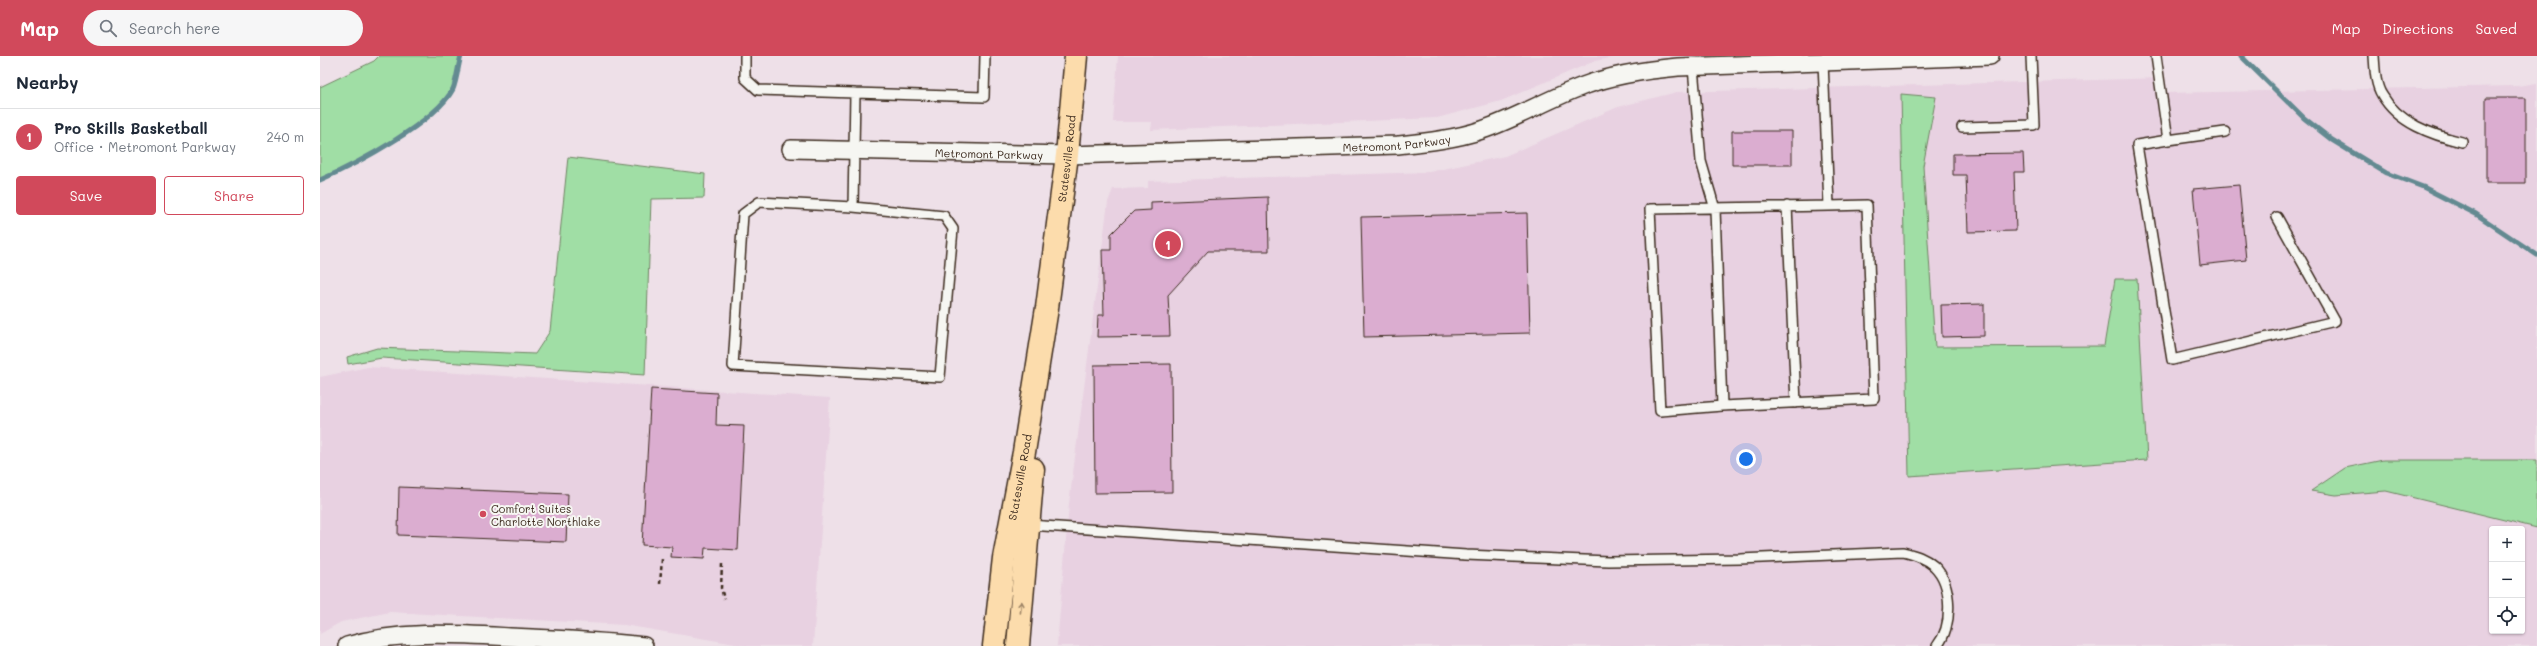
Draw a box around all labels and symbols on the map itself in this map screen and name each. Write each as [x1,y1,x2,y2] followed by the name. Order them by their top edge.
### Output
[1053,114,1078,203] street label: Statesville Road
[1342,131,1452,154] street label: Metromont Parkway
[935,145,1044,162] street label: Metromont Parkway
[1155,229,1181,259] pin: 1
[1004,433,1034,521] street label: Statesville Road
[1736,449,1756,469] your location
[491,501,600,529] place label: Comfort Suites Charlotte Northlake
[478,509,488,519] marker: Comfort Suites Charlotte Northlake
[1018,601,1025,614] one-way arrow

